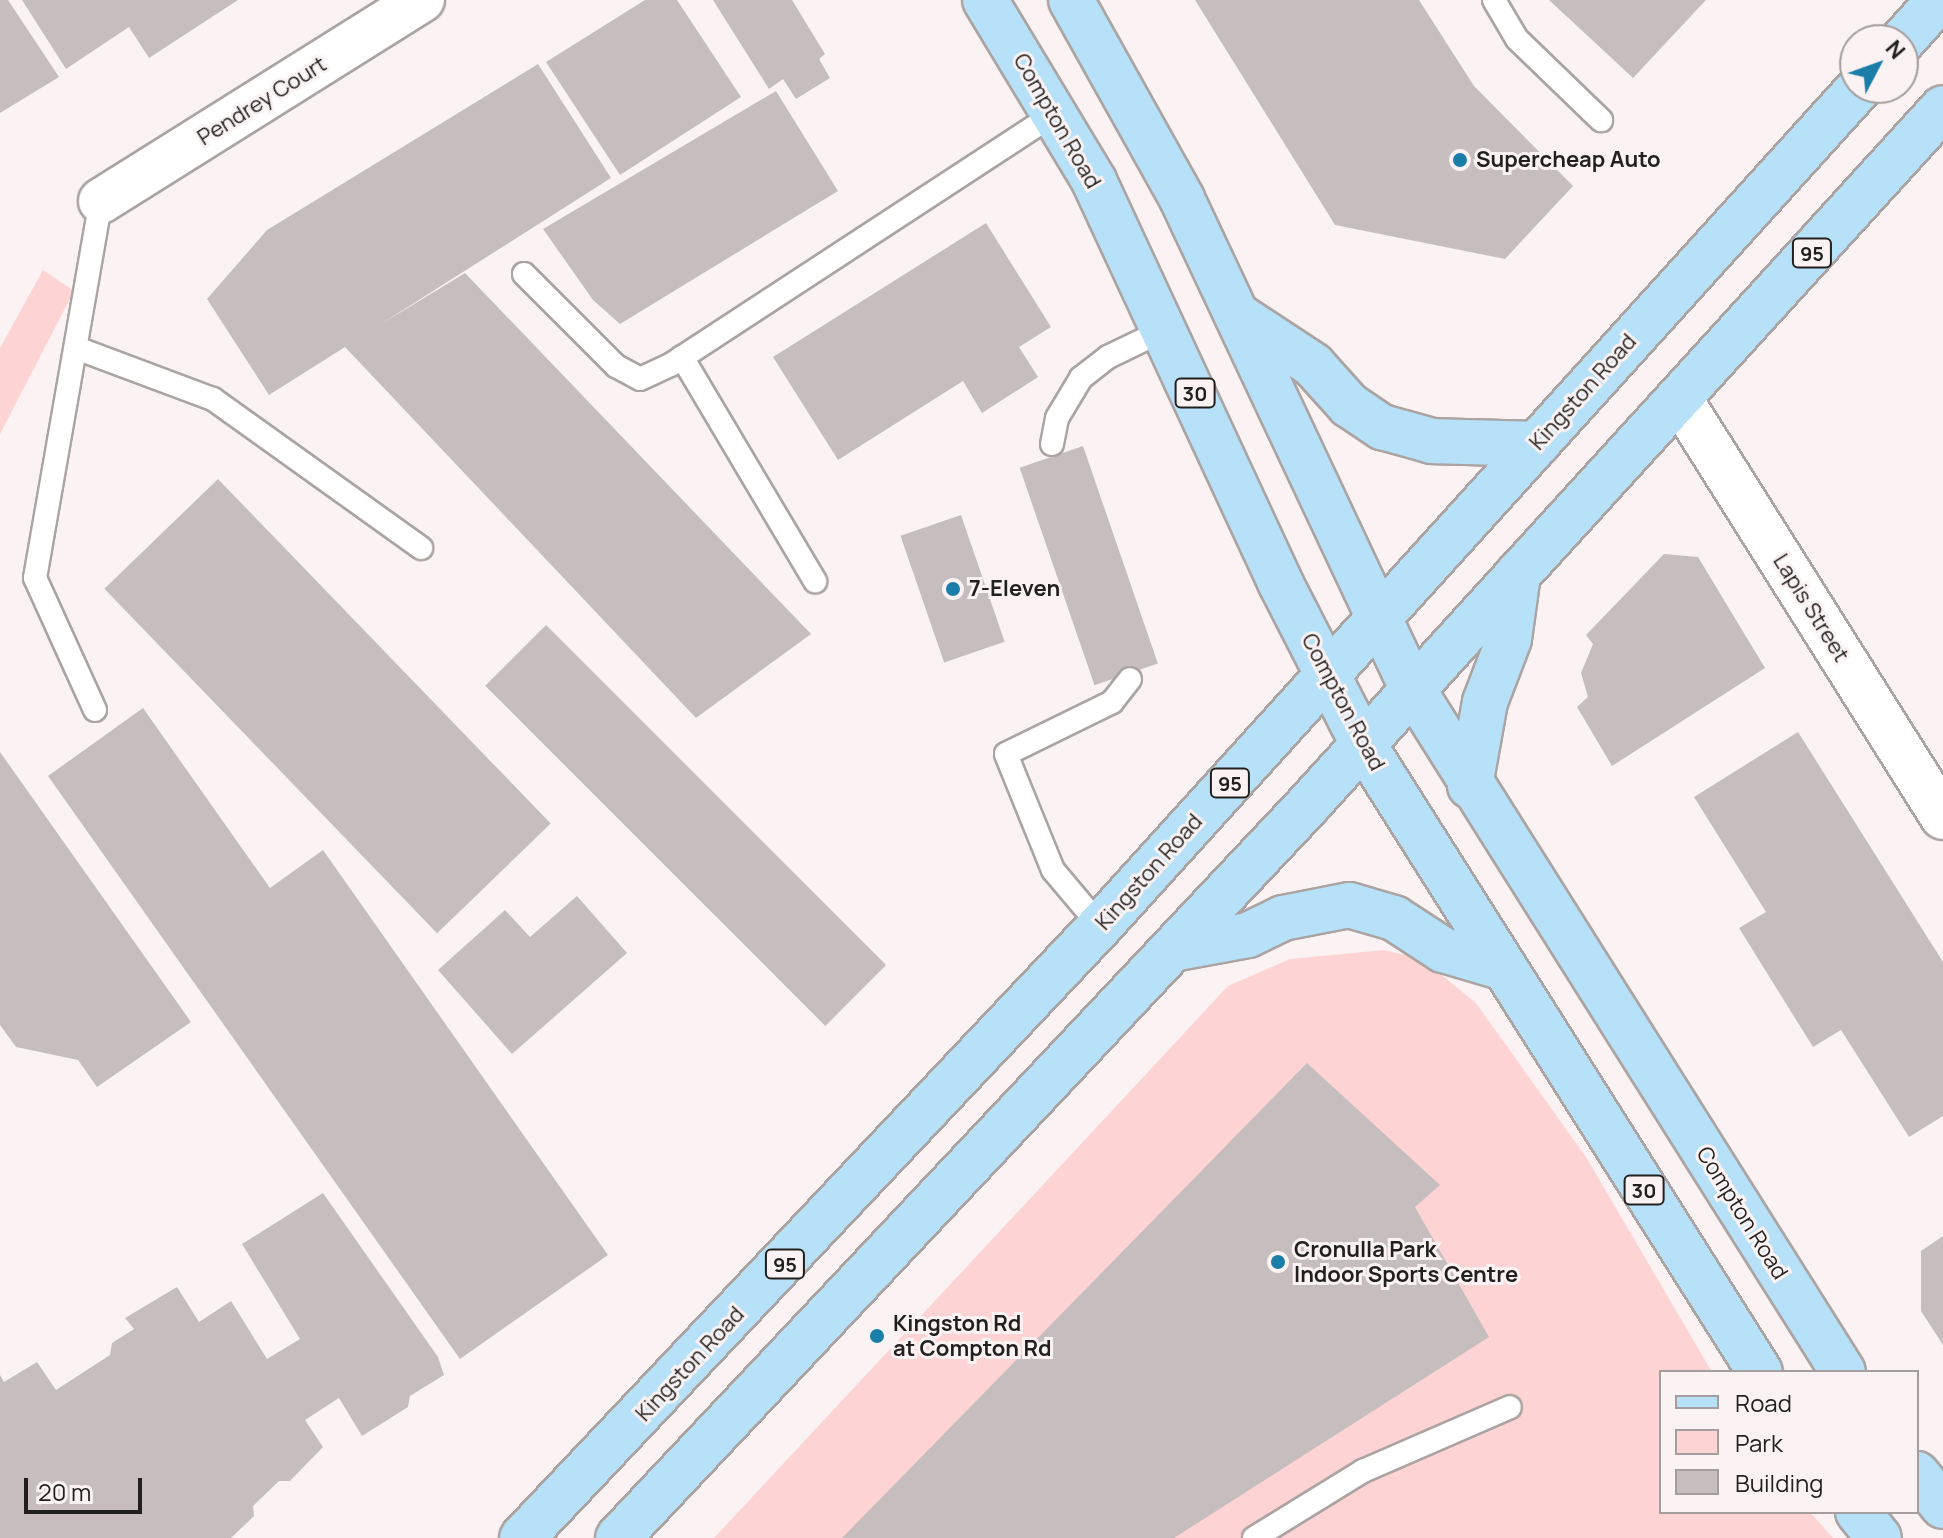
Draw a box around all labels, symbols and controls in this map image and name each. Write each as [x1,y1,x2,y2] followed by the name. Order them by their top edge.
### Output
[1839,24,1919,104] north arrow
[1879,34,1912,65] text: N
[1008,49,1106,193] street label: Compton Road
[193,51,331,151] street label: Pendrey Court
[1476,147,1661,173] place label: Supercheap Auto
[1451,151,1469,169] marker: Supercheap Auto
[1790,237,1834,269] road number: 95
[1524,329,1642,455] street label: Kingston Road
[1173,377,1217,409] road number: 30
[1767,549,1855,667] street label: Lapis Street
[969,576,1060,602] place label: 7-Eleven
[944,580,962,598] marker: 7-Eleven
[1296,629,1390,775] street label: Compton Road
[1208,767,1252,799] road number: 95
[1090,809,1208,935] street label: Kingston Road
[1691,1142,1793,1284] street label: Compton Road
[1622,1174,1666,1206] road number: 30
[1294,1236,1518,1288] place label: Cronulla Park Indoor Sports Centre
[763,1248,807,1280] road number: 95
[1269,1253,1287,1271] marker: Cronulla Park Indoor Sports Centre
[630,1301,750,1427] street label: Kingston Road
[893,1310,1052,1362] place label: Kingston Rd at Compton Rd
[868,1327,886,1345] marker: Kingston Rd at Compton Rd
[1659,1370,1919,1514] legend
[1735,1386,1792,1419] text: Road
[1735,1426,1783,1459] text: Park
[28,1462,146,1512] scale bar
[1735,1466,1823,1499] text: Building
[38,1475,91,1508] text: 20 m

